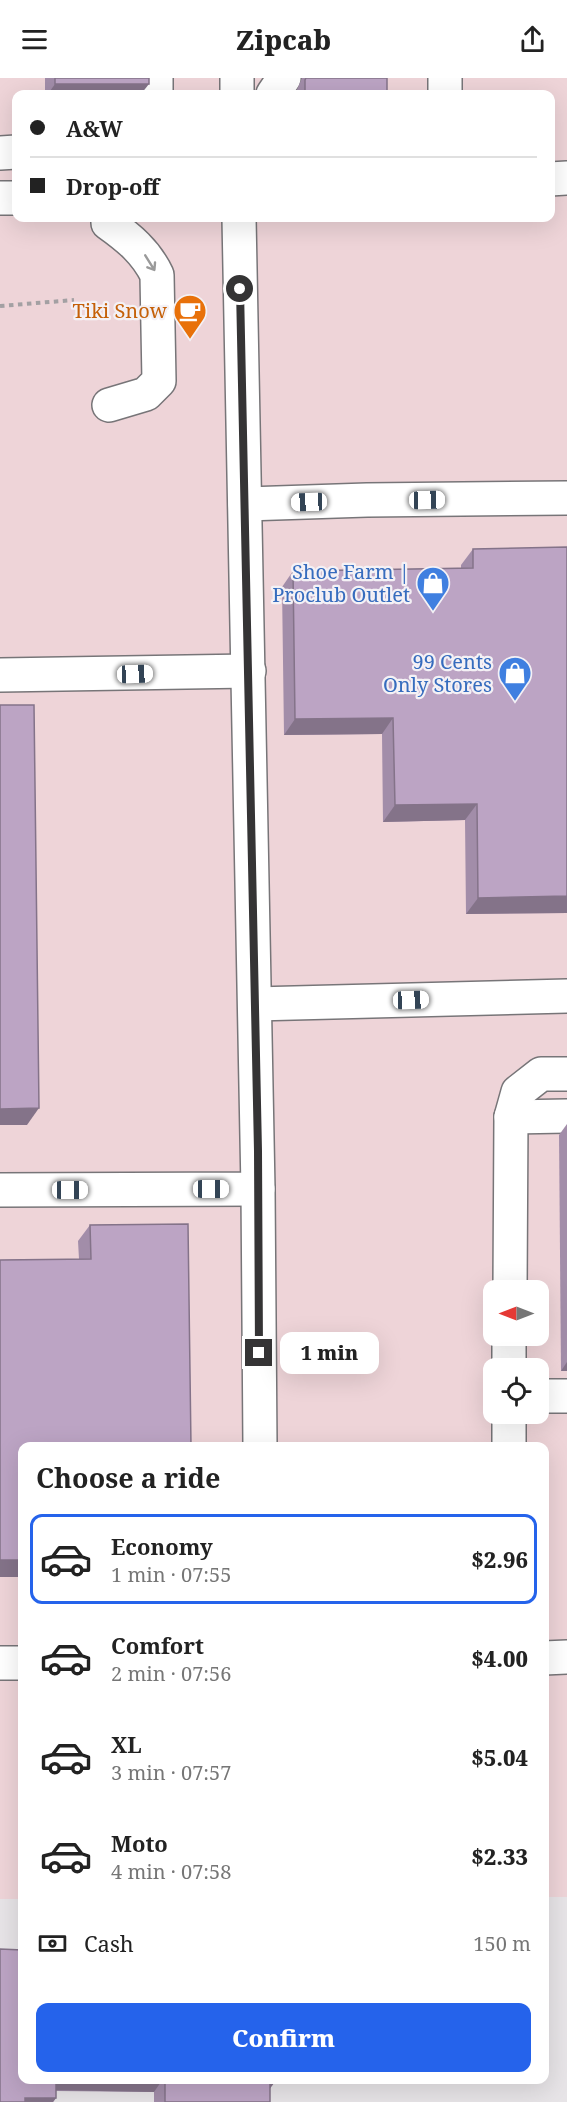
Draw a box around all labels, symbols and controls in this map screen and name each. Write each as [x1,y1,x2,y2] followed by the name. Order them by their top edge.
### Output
[236,21,331,58] text: Zipcab
[18,23,51,56] icon: menu
[516,23,549,56] icon: share
[66,113,123,143] text: A&W
[66,171,159,201] text: Drop-off
[145,254,157,271] one-way arrow
[226,275,253,302] route start
[172,293,208,340] cafe icon: Tiki Snow
[72,297,168,324] place label: Tiki Snow
[409,491,445,509] car
[291,492,327,512] car
[272,558,410,608] place label: Shoe Farm | Proclub Outlet
[415,565,451,612] shop icon: Shoe Farm | Proclub Outlet
[383,648,492,698] place label: 99 Cents Only Stores
[497,655,533,702] shop icon: 99 Cents Only Stores
[117,664,153,684] car
[393,990,429,1010] car
[193,1180,229,1198] car
[52,1181,88,1199] car
[483,1280,549,1346] north arrow
[483,1280,549,1424] map controls
[280,1332,379,1374] callout: 1 min
[245,1339,272,1366] route end
[301,1339,358,1366] text: 1 min
[483,1358,549,1424] button: locate
[36,1459,221,1496] text: Choose a ride
[111,1531,213,1561] text: Economy
[39,1532,93,1586] icon: car
[471,1544,528,1574] text: $2.96
[111,1561,231,1588] text: 1 min · 07:55
[111,1630,204,1660] text: Comfort
[39,1631,93,1685] icon: car
[471,1643,528,1673] text: $4.00
[111,1660,231,1687] text: 2 min · 07:56
[111,1729,142,1759] text: XL
[39,1730,93,1784] icon: car
[471,1742,528,1772] text: $5.04
[111,1759,231,1786] text: 3 min · 07:57
[111,1828,168,1858] text: Moto
[39,1829,93,1883] icon: car
[471,1841,528,1871] text: $2.33
[111,1858,231,1885] text: 4 min · 07:58
[36,1927,69,1960] icon: cash
[84,1928,134,1958] text: Cash
[473,1930,531,1957] text: 150 m
[36,2003,531,2072] button: Confirm

